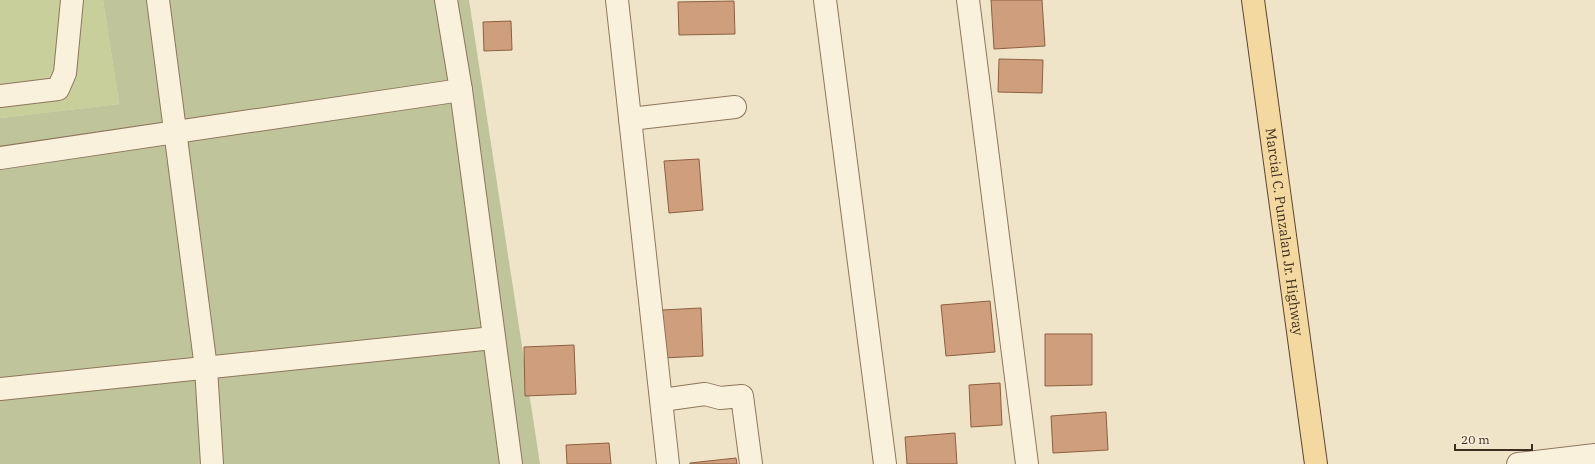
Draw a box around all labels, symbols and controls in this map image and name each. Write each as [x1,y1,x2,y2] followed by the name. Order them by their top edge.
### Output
[1261,127,1308,337] street label: Marcial C. Punzalan Jr. Highway
[1455,426,1532,452] scale bar
[1461,432,1490,447] text: 20 m

